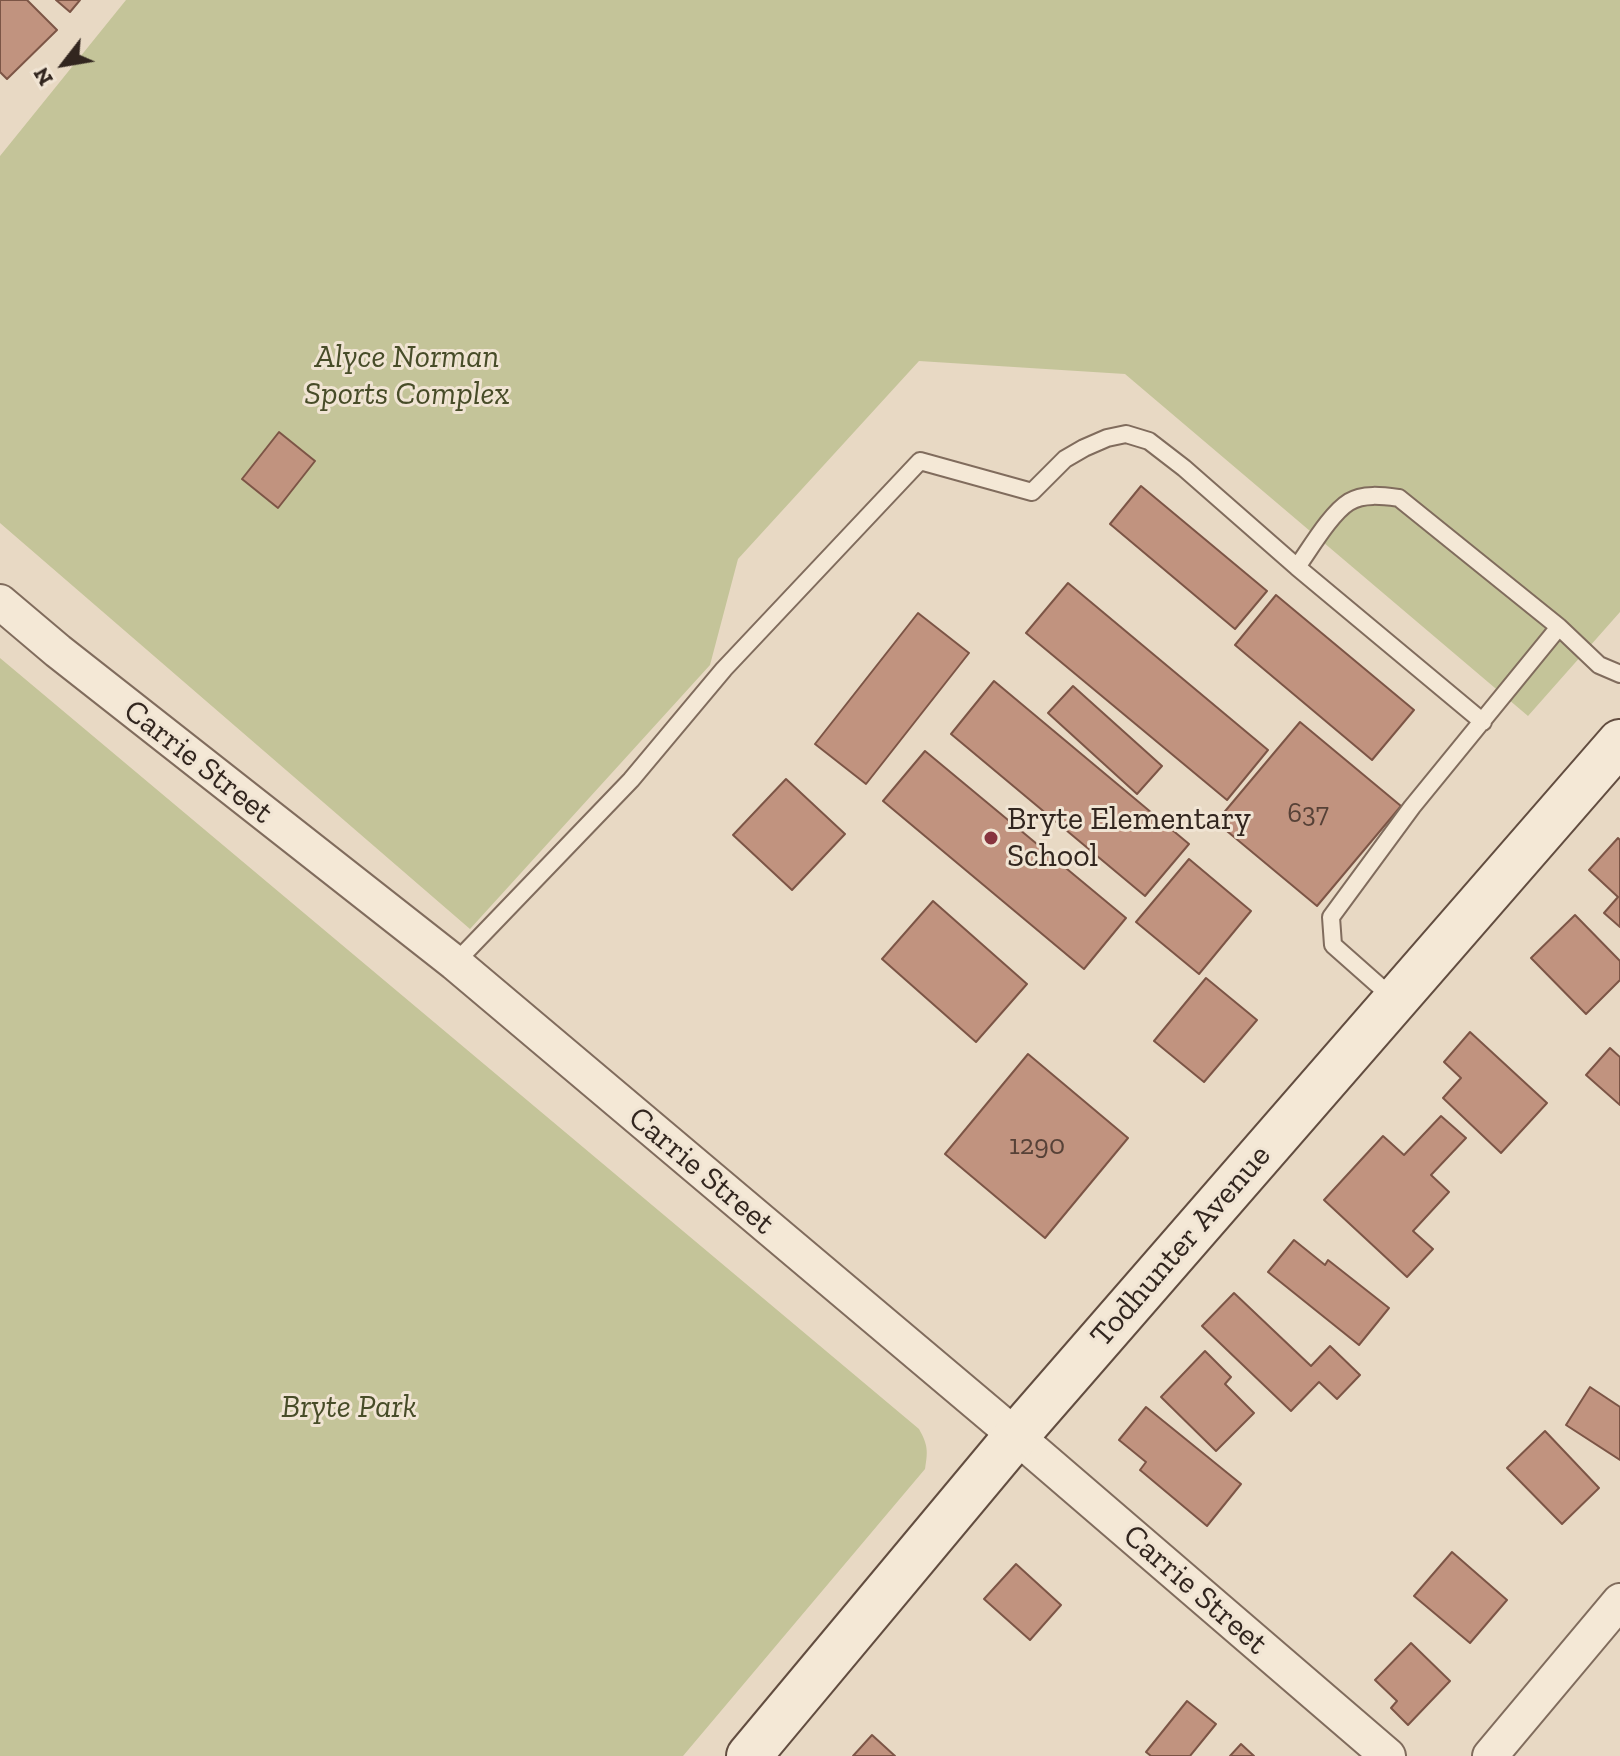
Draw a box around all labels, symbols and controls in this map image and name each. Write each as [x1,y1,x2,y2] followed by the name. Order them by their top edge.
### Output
[24,24,104,104] north arrow
[27,63,59,91] text: N
[304,339,510,414] park label: Alyce Norman Sports Complex
[116,692,280,832] street label: Carrie Street
[1287,797,1329,831] house number: 637
[1007,801,1251,876] place label: Bryte Elementary School
[982,829,1000,847] marker: Bryte Elementary School
[620,1099,782,1243] street label: Carrie Street
[1009,1129,1065,1163] house number: 1290
[1083,1137,1279,1355] street label: Todhunter Avenue
[281,1389,417,1427] park label: Bryte Park
[1115,1517,1275,1663] street label: Carrie Street

